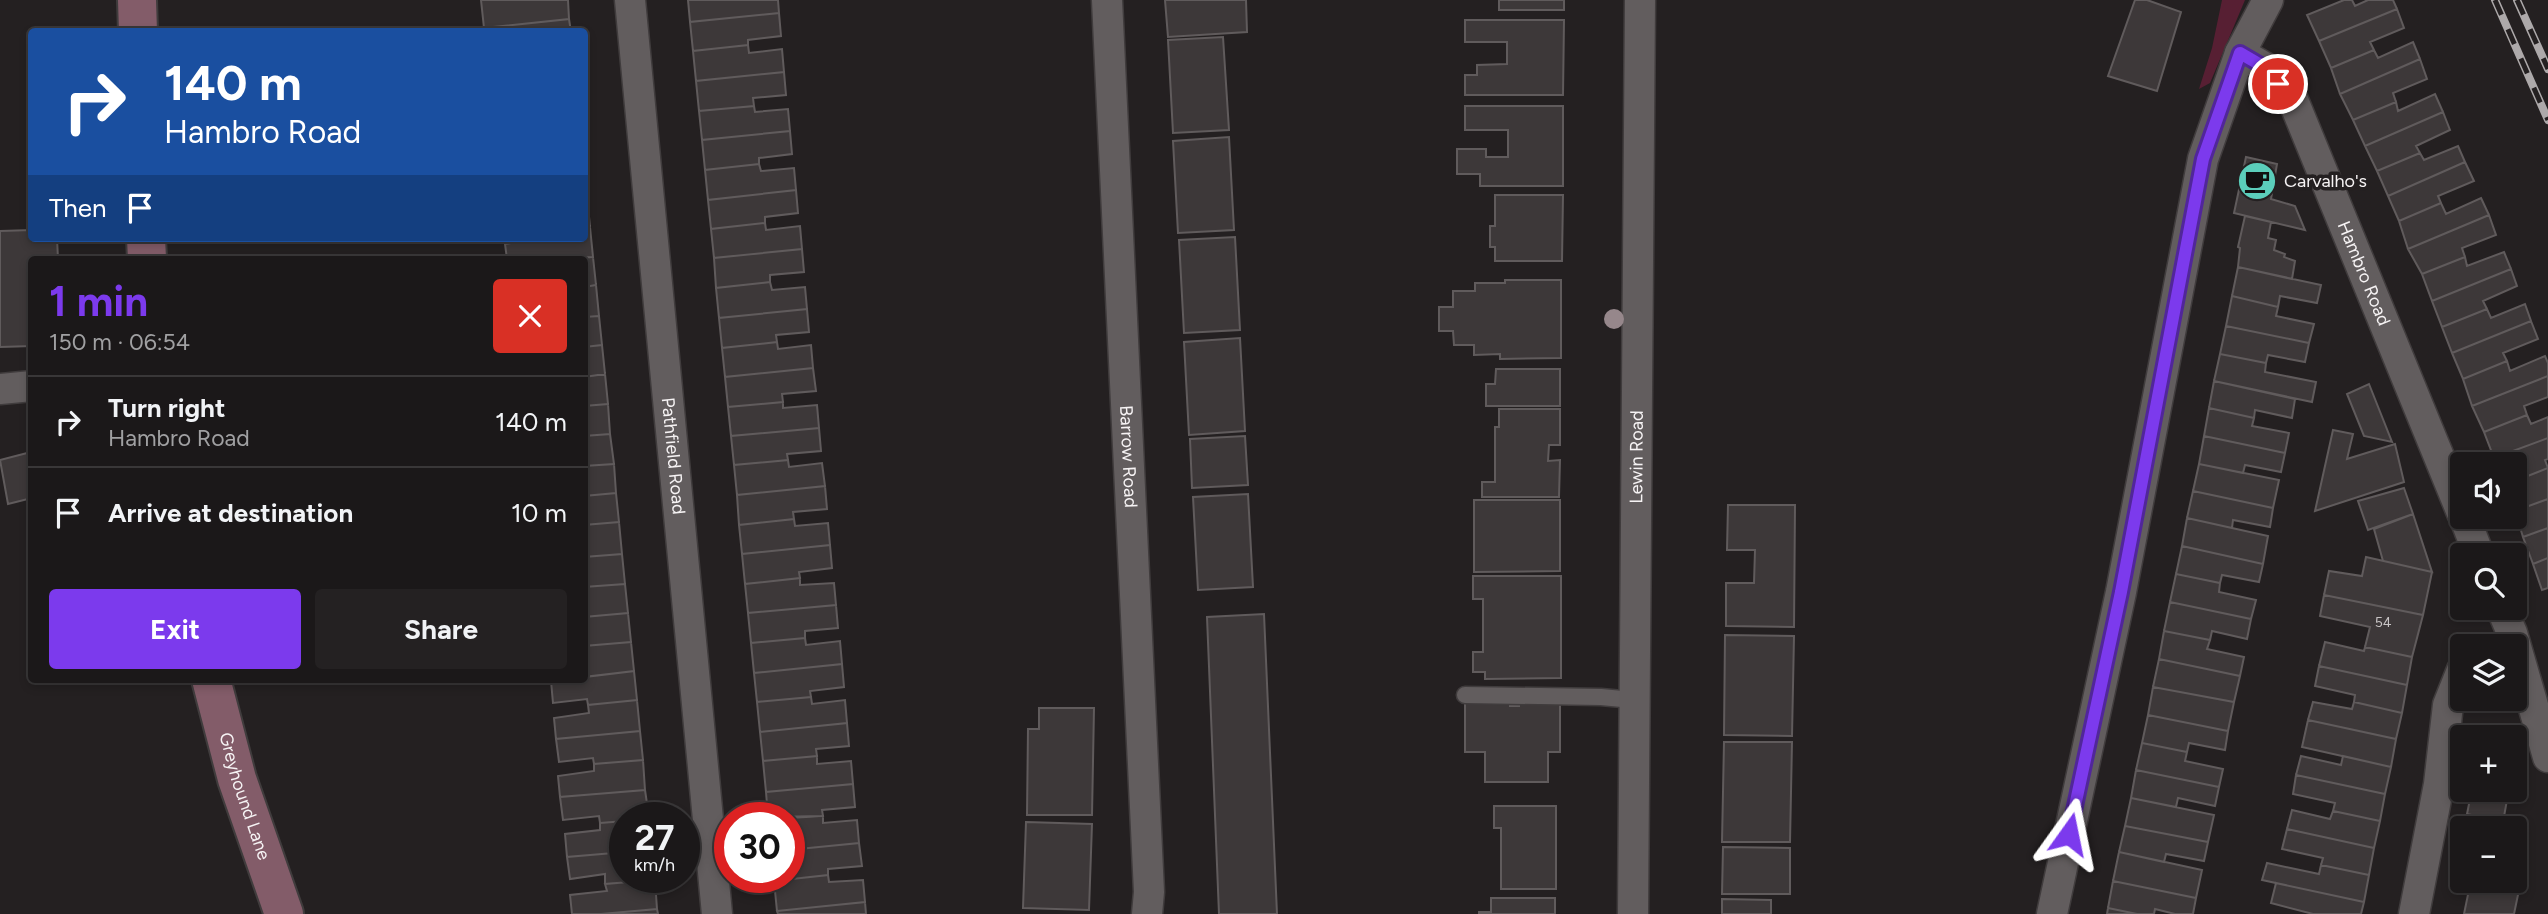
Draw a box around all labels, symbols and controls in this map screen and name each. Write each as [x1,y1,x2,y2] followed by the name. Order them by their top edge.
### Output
[164,53,302,112] text: 140 m
[2248,54,2308,114] pin
[49,56,140,147] icon: right
[2259,65,2297,103] icon: arrive
[164,113,361,151] text: Hambro Road
[2236,160,2278,202] cafe icon: Carvalho's
[2284,170,2367,192] place label: Carvalho's
[121,189,159,227] icon: arrive
[49,192,107,224] text: Then
[2333,218,2395,329] street label: Hambro Road
[49,276,148,327] text: 1 min
[493,279,567,353] button: close
[49,328,190,356] text: 150 m · 06:54
[108,392,225,424] text: Turn right
[657,396,690,515] street label: Pathfield Road
[49,403,87,441] icon: right
[1115,405,1142,508] street label: Barrow Road
[495,406,567,438] text: 140 m
[1625,410,1648,504] street label: Lewin Road
[108,424,250,452] text: Hambro Road
[2450,452,2527,893] map controls
[2450,452,2527,529] button: sound
[49,494,87,532] icon: arrive
[108,497,353,529] text: Arrive at destination
[511,497,567,529] text: 10 m
[2450,543,2527,620] button: search
[49,589,301,669] button: Exit
[315,589,567,669] button: Share
[2375,614,2392,631] house number: 54
[2450,634,2527,711] button: layers
[2450,725,2527,802] button: +
[214,730,275,863] street label: Greyhound Lane
[2032,797,2106,871] position arrow
[714,802,805,893] speed limit sign: 30
[2450,816,2527,893] button: −
[635,817,674,859] text: 27
[634,854,675,876] text: km/h

